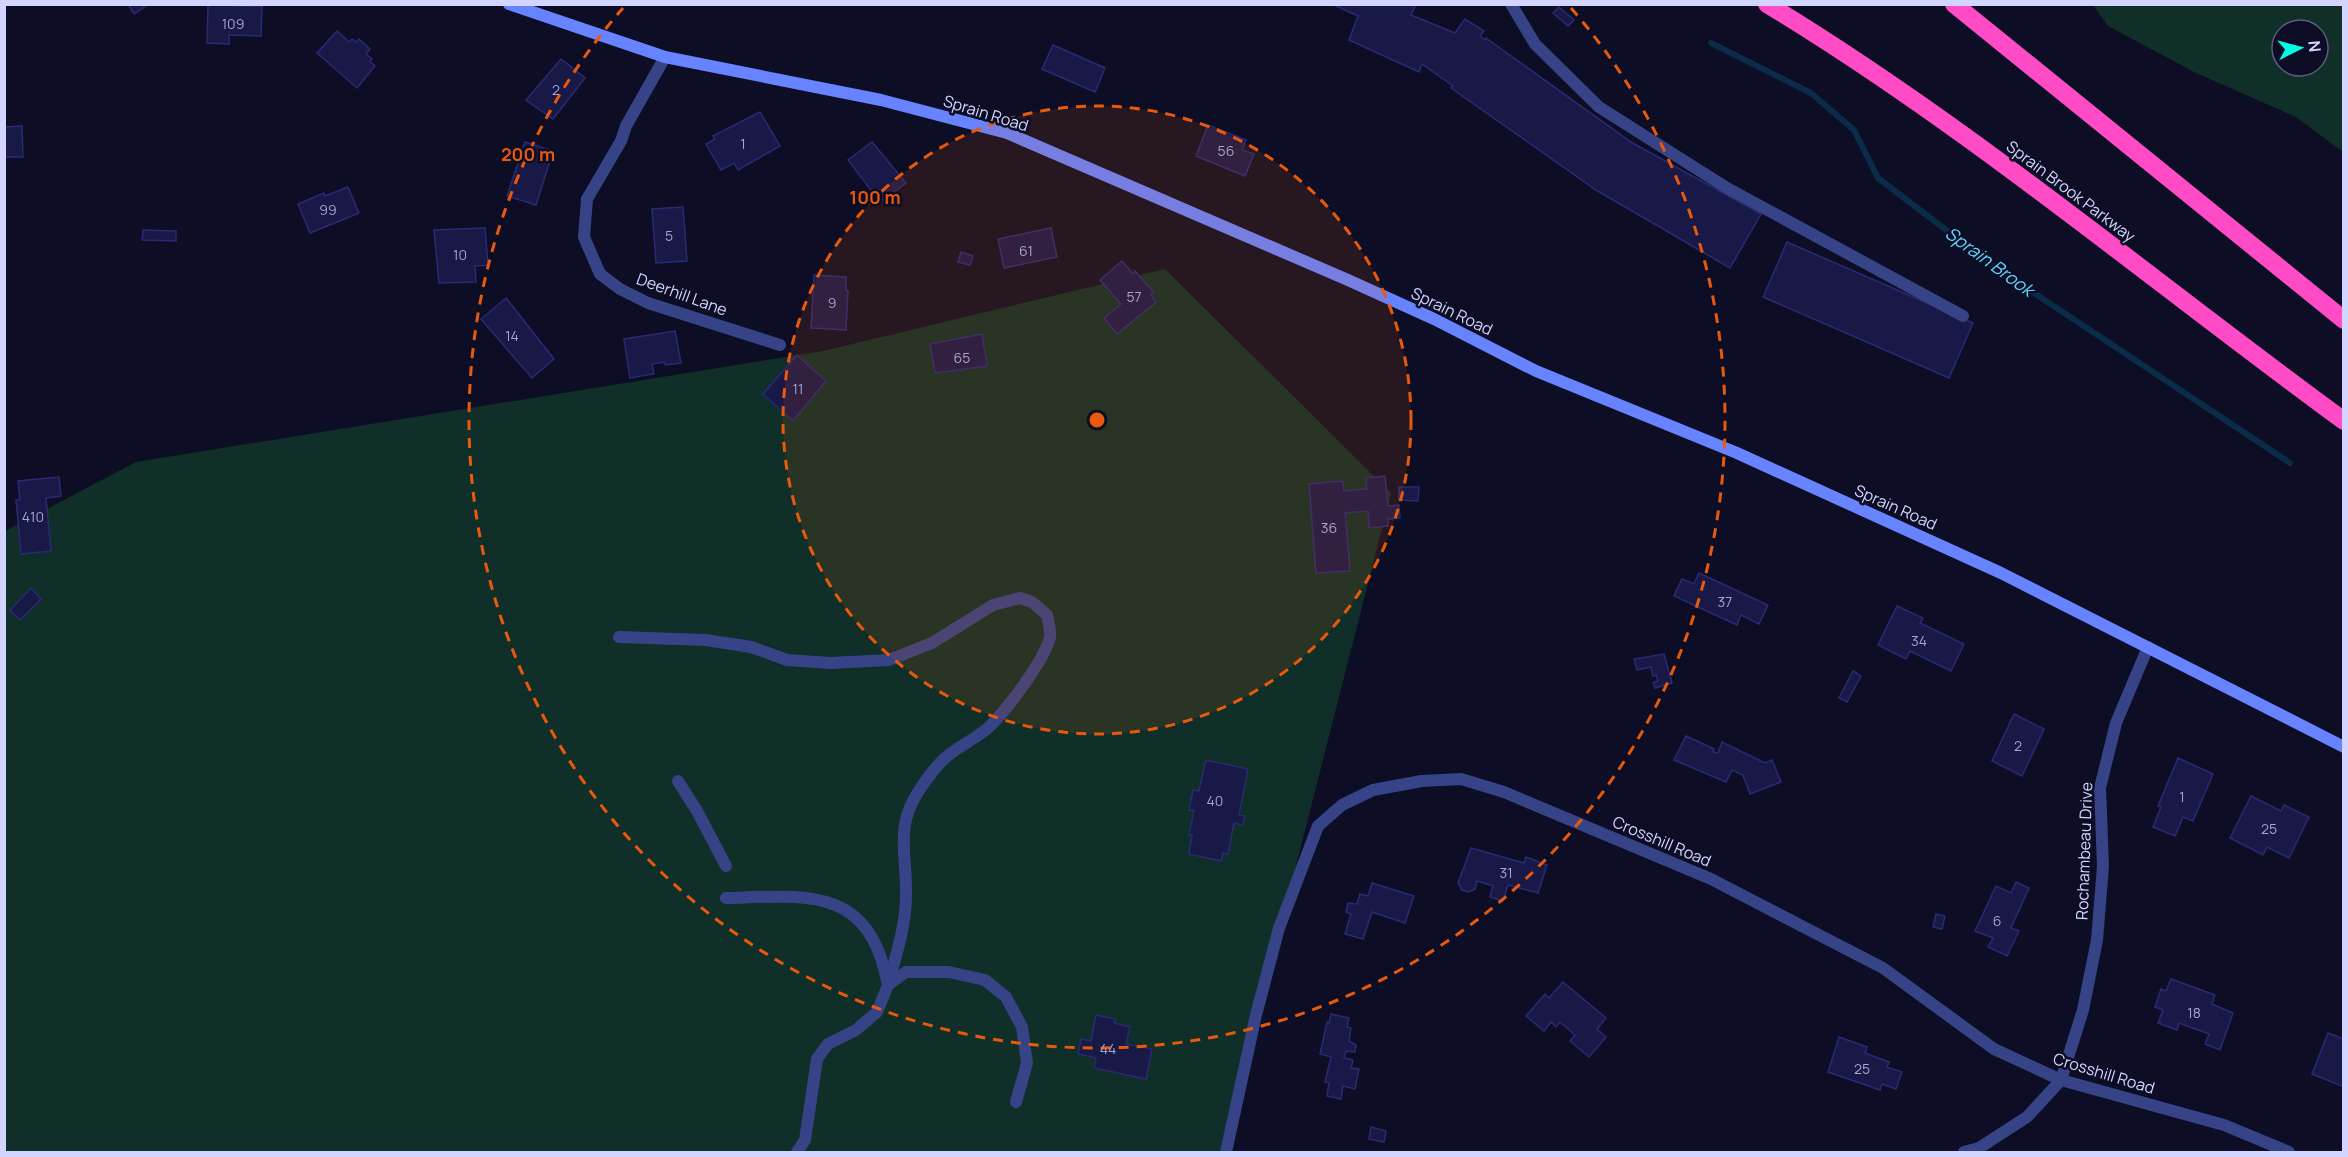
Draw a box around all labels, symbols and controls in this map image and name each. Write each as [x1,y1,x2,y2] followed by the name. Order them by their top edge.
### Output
[222,14,244,33] house number: 109
[2270,18,2330,78] north arrow
[2303,40,2326,53] text: N
[552,80,560,99] house number: 2
[941,90,1031,136] street label: Sprain Road
[740,134,746,153] house number: 1
[2002,135,2140,247] street label: Sprain Brook Parkway
[1218,141,1234,160] house number: 56
[501,142,555,166] text: 200 m
[849,185,901,209] text: 100 m
[319,200,337,219] house number: 99
[1941,221,2042,303] water label: Sprain Brook
[665,226,673,245] house number: 5
[1019,241,1033,260] house number: 61
[453,245,467,264] house number: 10
[634,267,730,321] street label: Deerhill Lane
[1408,282,1496,340] street label: Sprain Road
[1126,287,1142,306] house number: 57
[828,293,836,312] house number: 9
[505,326,519,345] house number: 14
[954,348,970,367] house number: 65
[793,379,803,398] house number: 11
[1087,410,1107,430] centre of rings
[1851,479,1941,535] street label: Sprain Road
[22,507,44,526] house number: 410
[1321,518,1337,537] house number: 36
[1718,592,1732,611] house number: 37
[1911,631,1927,650] house number: 34
[2014,736,2022,755] house number: 2
[2071,782,2097,920] street label: Rochambeau Drive
[2179,787,2185,806] house number: 1
[1207,791,1223,810] house number: 40
[1609,810,1715,872] street label: Crosshill Road
[2261,819,2277,838] house number: 25
[1499,863,1513,882] house number: 31
[1993,911,2001,930] house number: 6
[2187,1003,2201,1022] house number: 18
[1100,1039,1116,1058] house number: 44
[2051,1047,2157,1099] street label: Crosshill Road
[1854,1059,1870,1078] house number: 25

